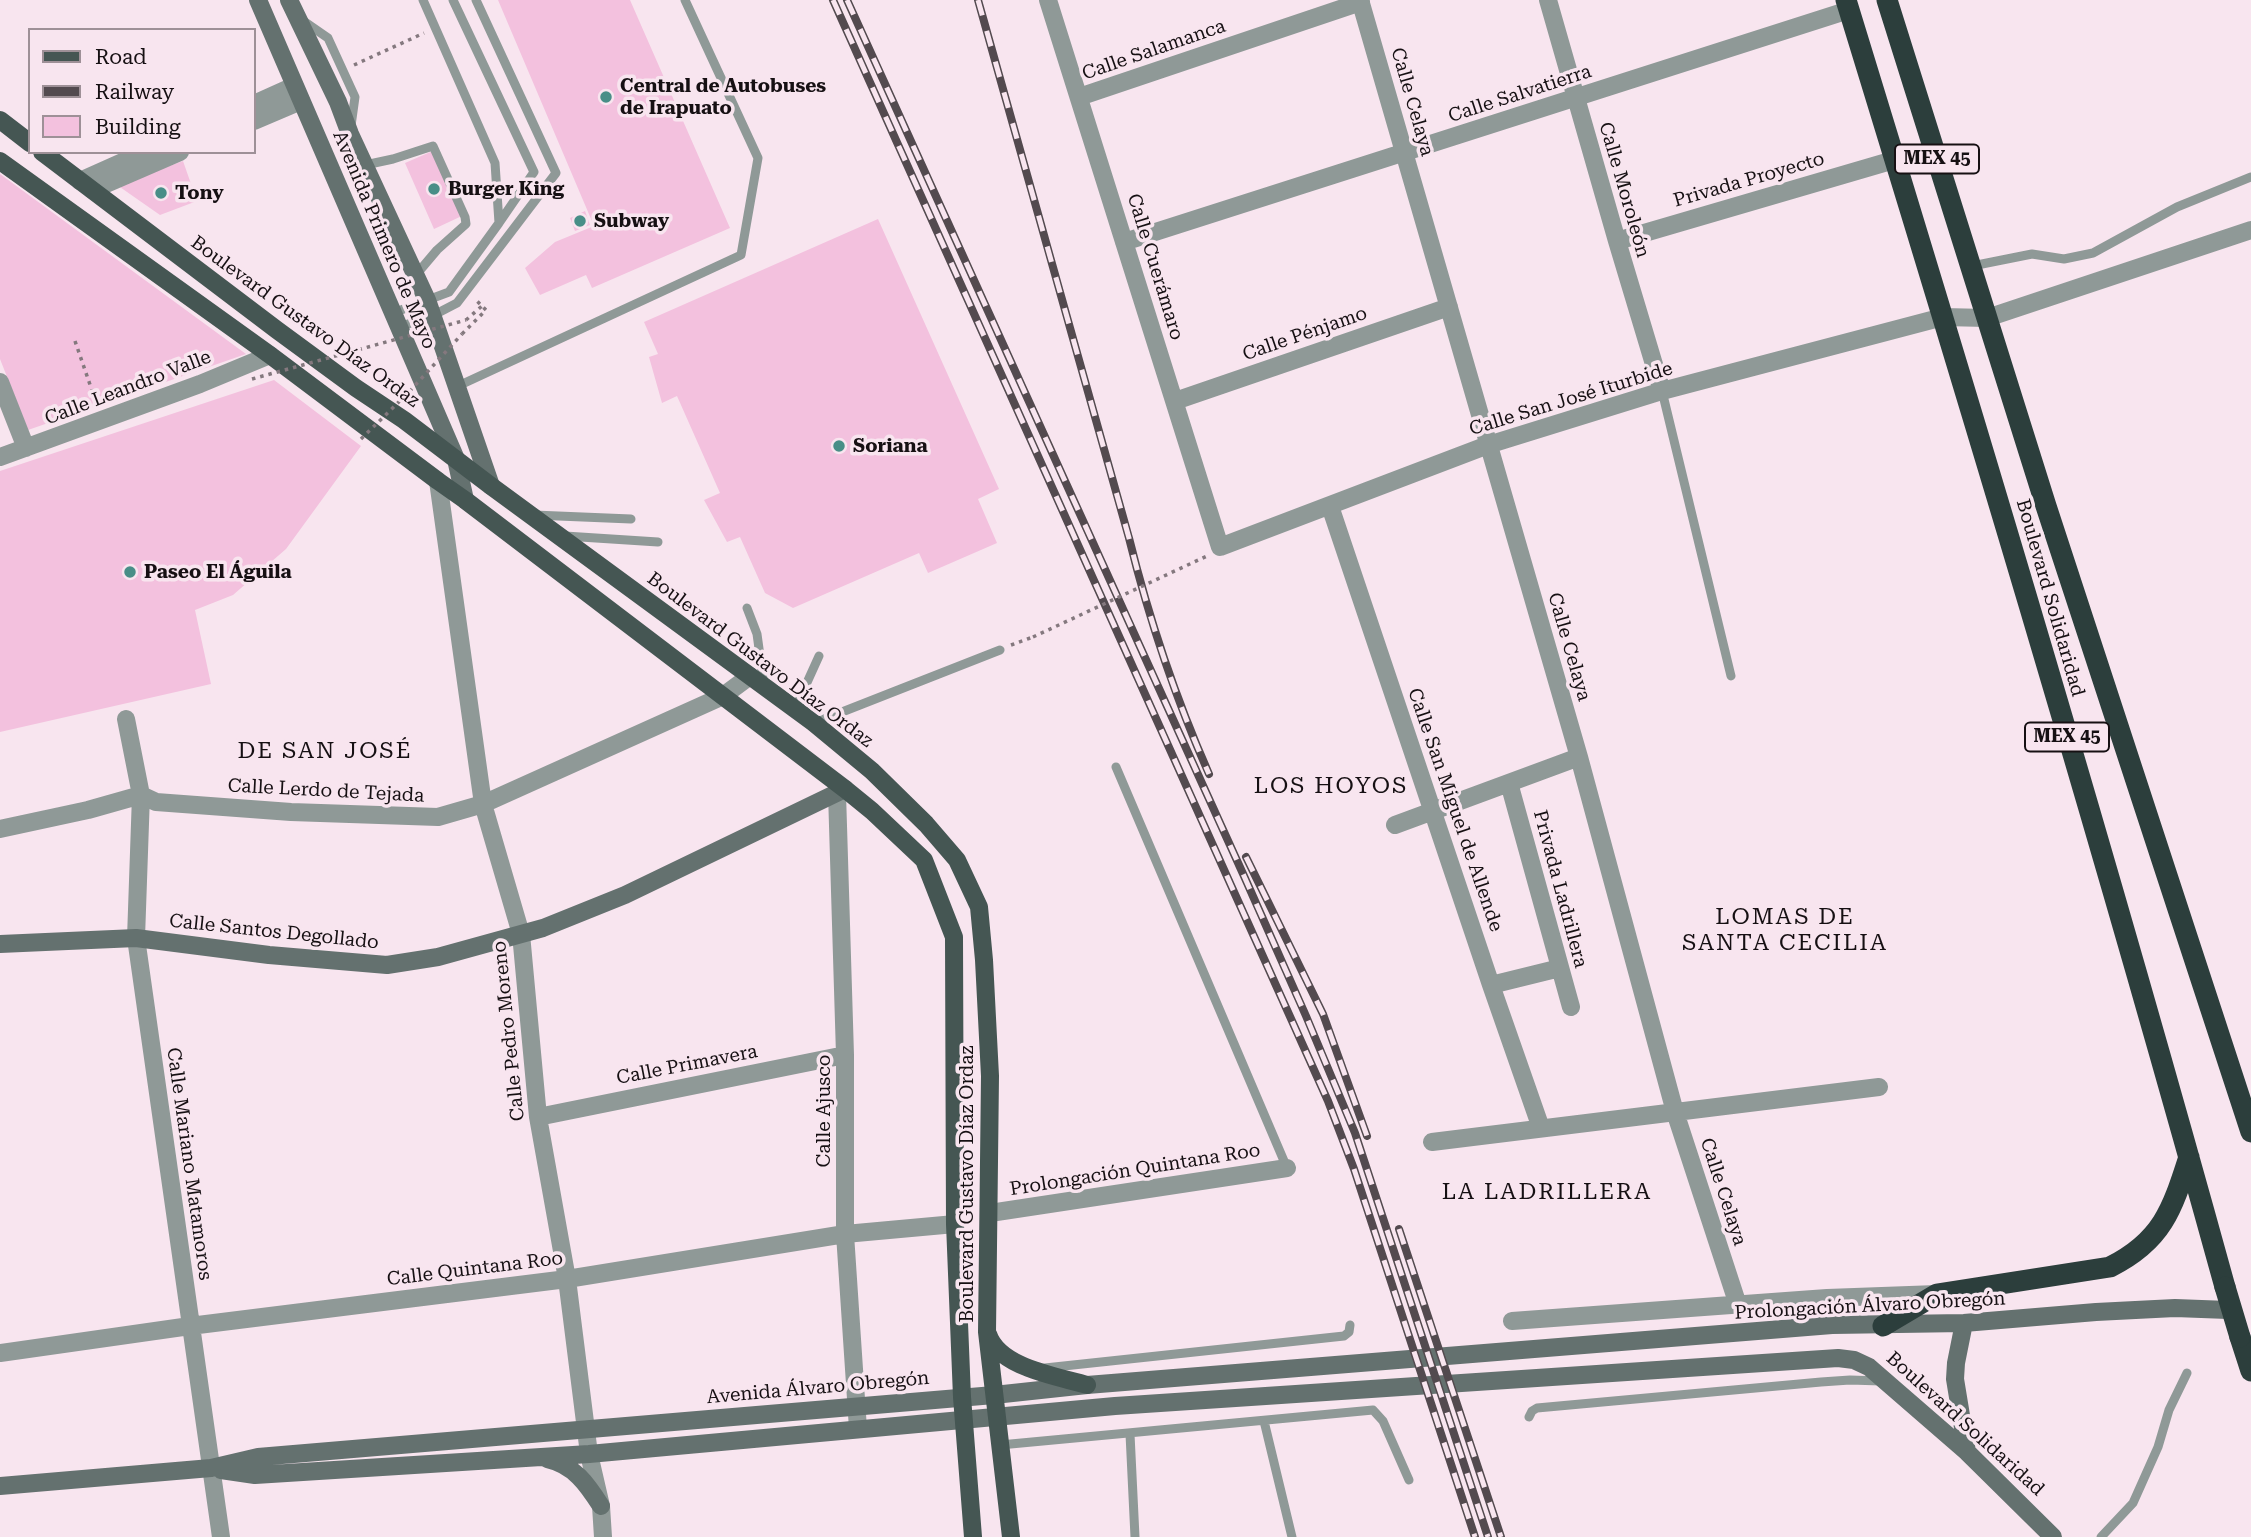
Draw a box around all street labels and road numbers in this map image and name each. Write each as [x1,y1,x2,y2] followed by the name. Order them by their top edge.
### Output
[1079,15,1229,85] street label: Calle Salamanca
[1386,45,1438,159] street label: Calle Celaya
[1446,60,1594,128] street label: Calle Salvatierra
[1594,120,1654,260] street label: Calle Moroleón
[328,127,440,353] street label: Avenida Primero de Mayo
[1895,144,1979,174] road number: MEX 45
[1671,148,1827,212] street label: Privada Proyecto
[1122,191,1188,343] street label: Calle Cuerámaro
[186,231,424,413] street label: Boulevard Gustavo Díaz Ordaz
[1240,302,1370,366] street label: Calle Pénjamo
[42,346,214,430] street label: Calle Leandro Valle
[1467,357,1675,441] street label: Calle San José Iturbide
[2011,497,2089,699] street label: Boulevard Solidaridad
[643,568,877,752] street label: Boulevard Gustavo Díaz Ordaz
[1543,590,1595,704] street label: Calle Celaya
[1403,685,1507,935] street label: Calle San Miguel de Allende
[2025,722,2109,752] road number: MEX 45
[227,774,425,808] street label: Calle Lerdo de Tejada
[1528,808,1592,970] street label: Privada Ladrillera
[168,910,380,954] street label: Calle Santos Degollado
[488,940,530,1122] street label: Calle Pedro Moreno
[615,1040,759,1090] street label: Calle Primavera
[161,1046,217,1282] street label: Calle Mariano Matamoros
[956,1046,978,1322] street label: Boulevard Gustavo Díaz Ordaz
[813,1055,835,1167] street label: Calle Ajusco
[1695,1135,1751,1249] street label: Calle Celaya
[1008,1139,1262,1201] street label: Prolongación Quintana Roo
[386,1247,564,1291] street label: Calle Quintana Roo
[1734,1288,2006,1324] street label: Prolongación Álvaro Obregón
[1881,1347,2049,1501] street label: Boulevard Solidaridad
[706,1367,930,1409] street label: Avenida Álvaro Obregón

